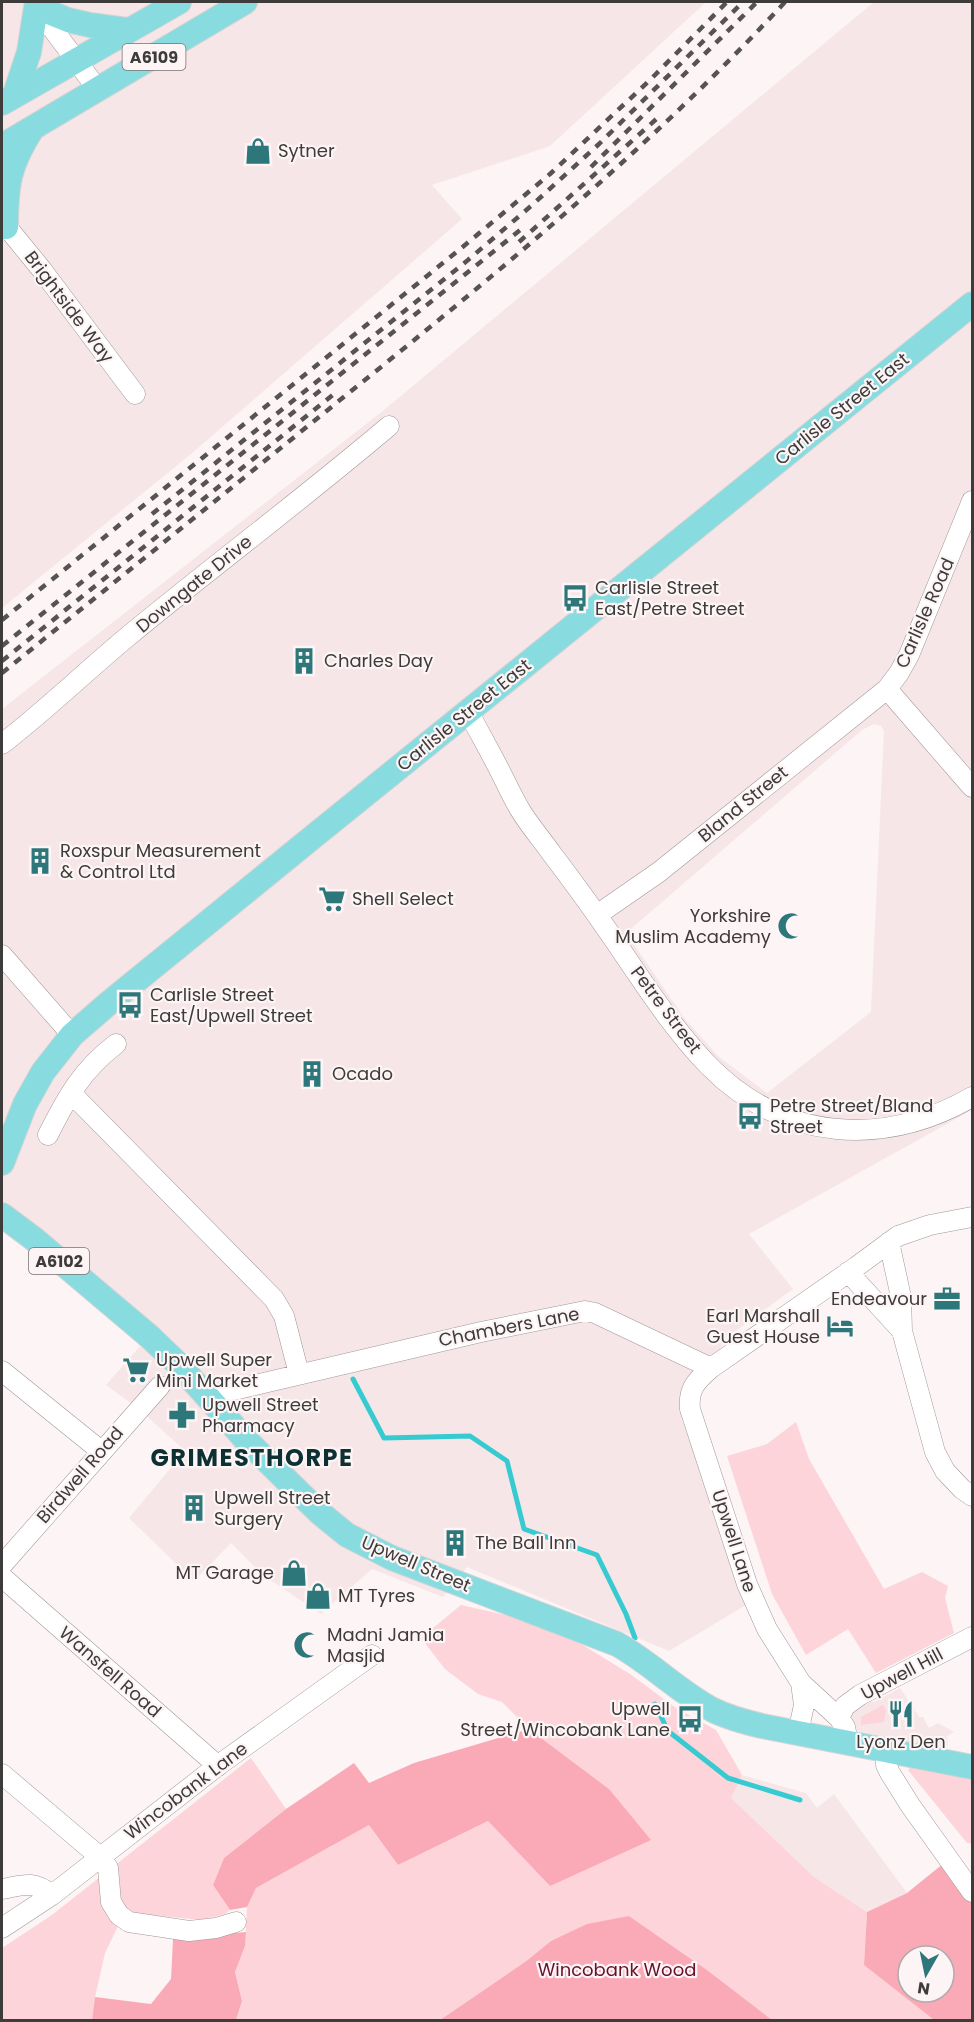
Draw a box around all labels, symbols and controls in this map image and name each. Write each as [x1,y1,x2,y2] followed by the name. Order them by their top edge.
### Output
[122,44,186,70] road number: A6109
[243,136,273,166] shop icon: Sytner
[278,138,335,163] place label: Sytner
[19,246,120,368] street label: Brightside Way
[769,347,914,471] street label: Carlisle Street East
[130,529,257,638] street label: Downgate Drive
[889,554,960,672] street label: Carlisle Road
[595,575,744,621] place label: Carlisle Street East/Petre Street
[560,583,590,613] bus stop icon: Carlisle Street East/Petre Street
[289,646,319,676] building icon: Charles Day
[324,648,433,673] place label: Charles Day
[391,653,536,777] street label: Carlisle Street East
[693,760,793,848] street label: Bland Street
[60,838,261,884] place label: Roxspur Measurement & Control Ltd
[25,846,55,876] building icon: Roxspur Measurement & Control Ltd
[317,884,347,914] supermarket icon: Shell Select
[352,886,454,911] place label: Shell Select
[615,903,771,949] place label: Yorkshire Muslim Academy
[776,911,806,941] mosque icon: Yorkshire Muslim Academy
[625,961,708,1059] street label: Petre Street
[150,982,313,1028] place label: Carlisle Street East/Upwell Street
[115,990,145,1020] bus stop icon: Carlisle Street East/Upwell Street
[297,1059,327,1089] building icon: Ocado
[332,1061,393,1086] place label: Ocado
[770,1093,933,1139] place label: Petre Street/Bland Street
[735,1101,765,1131] bus stop icon: Petre Street/Bland Street
[29,1248,89,1274] road number: A6102
[932,1284,962,1314] office icon: Endeavour
[831,1286,927,1311] place label: Endeavour
[436,1301,581,1352] street label: Chambers Lane
[706,1303,820,1349] place label: Earl Marshall Guest House
[825,1311,855,1341] hotel icon: Earl Marshall Guest House
[156,1347,272,1393] place label: Upwell Super Mini Market
[121,1355,151,1385] supermarket icon: Upwell Super Mini Market
[202,1392,319,1438] place label: Upwell Street Pharmacy
[167,1400,197,1430] pharmacy icon: Upwell Street Pharmacy
[31,1421,129,1528] street label: Birdwell Road
[151,1441,354,1474] district label: GRIMESTHORPE
[214,1485,331,1531] place label: Upwell Street Surgery
[706,1486,763,1595] street label: Upwell Lane
[179,1493,209,1523] building icon: Upwell Street Surgery
[440,1528,470,1558] building icon: The Ball Inn
[358,1529,475,1598] street label: Upwell Street
[475,1530,577,1555] place label: The Ball Inn
[279,1558,309,1588] shop icon: MT Garage
[176,1560,274,1585] place label: MT Garage
[303,1581,333,1611] shop icon: MT Tyres
[338,1583,415,1608] place label: MT Tyres
[54,1620,167,1723] street label: Wansfell Road
[327,1622,444,1668] place label: Madni Jamia Masjid
[292,1630,322,1660] mosque icon: Madni Jamia Masjid
[856,1641,947,1706] street label: Upwell Hill
[460,1696,670,1742] place label: Upwell Street/Wincobank Lane
[886,1699,916,1729] restaurant icon: Lyonz Den
[675,1704,705,1734] bus stop icon: Upwell Street/Wincobank Lane
[856,1729,946,1754] place label: Lyonz Den
[119,1736,253,1845] street label: Wincobank Lane
[896,1944,956,2004] north arrow
[538,1957,696,1982] park label: Wincobank Wood
[916,1976,931,2001] text: N

